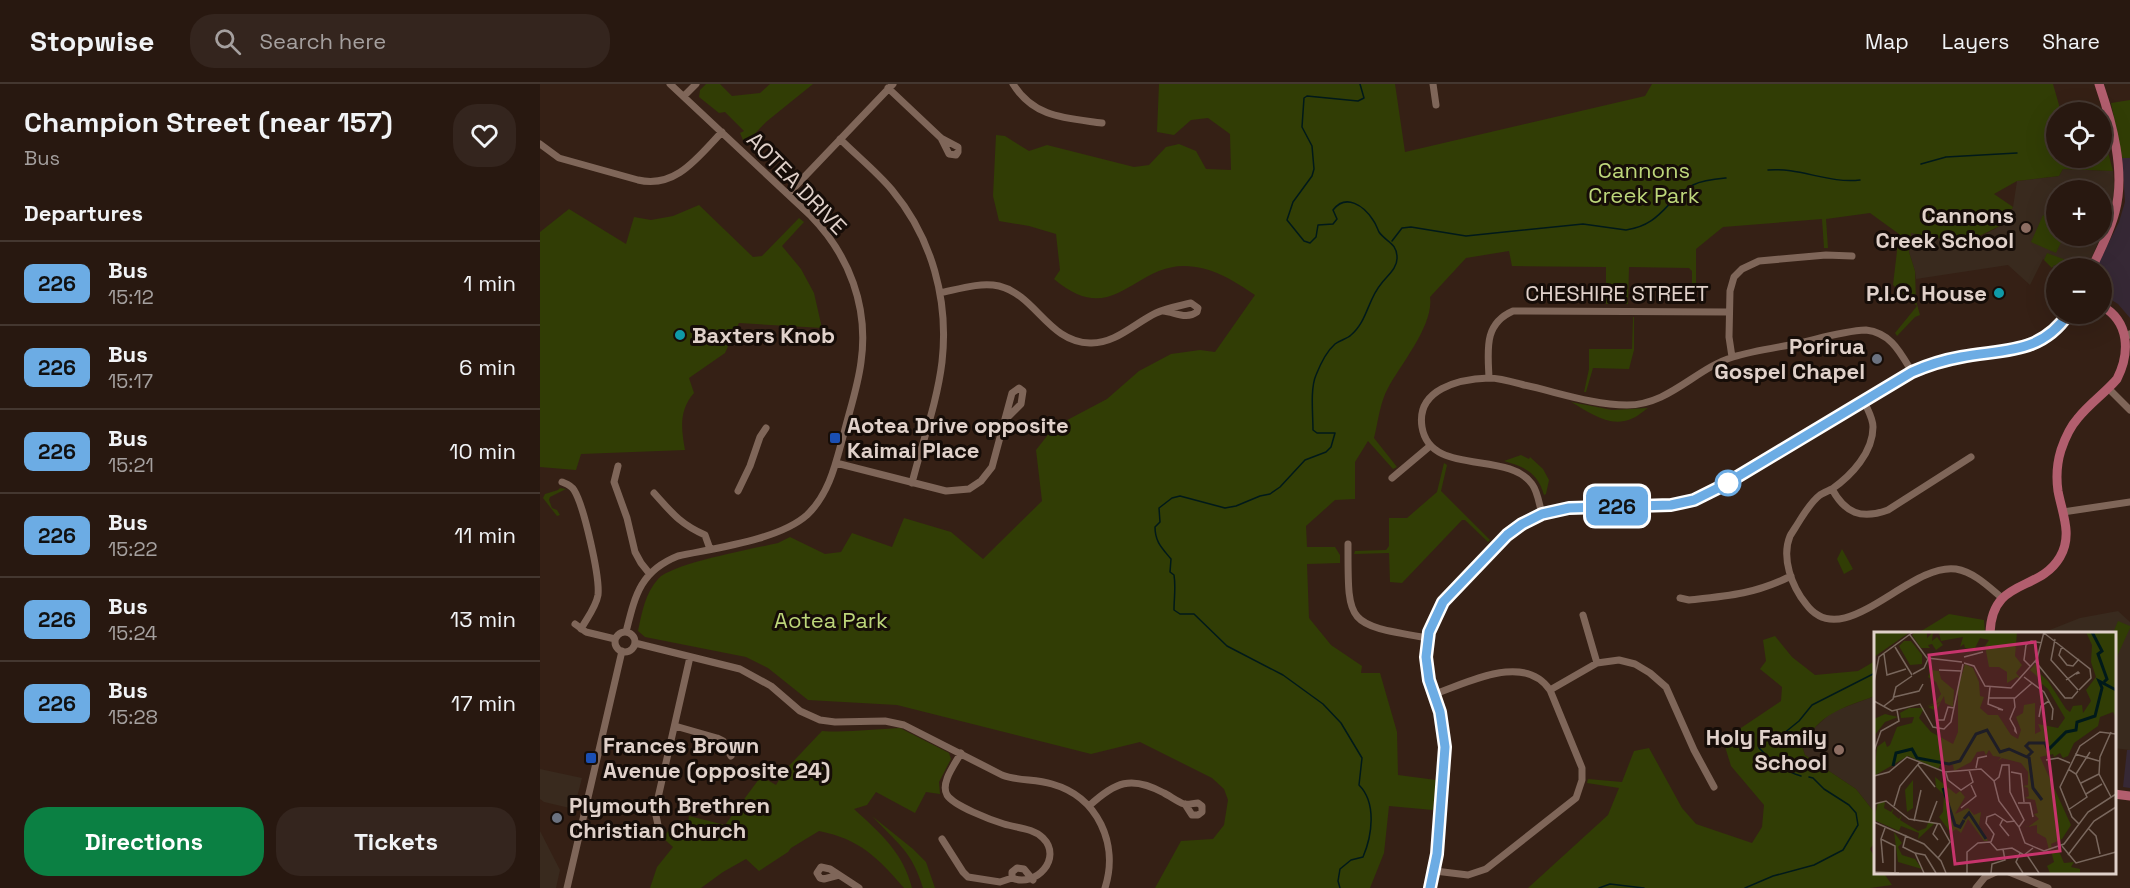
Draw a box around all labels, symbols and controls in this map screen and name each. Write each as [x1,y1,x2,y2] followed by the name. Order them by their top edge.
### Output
[190,14,610,68] search box
[30,23,154,59] text: Stopwise
[211,25,244,58] icon: search
[259,27,386,55] text: Search here
[1865,28,1909,55] text: Map
[1942,28,2009,55] text: Layers
[2042,28,2100,55] text: Share
[2046,102,2112,324] map controls
[2046,102,2112,168] button: locate
[24,104,393,140] text: Champion Street (near 157)
[453,104,516,167] button: heart
[741,126,853,240] street label: AOTEA DRIVE
[24,145,60,171] text: Bus
[1588,156,1700,209] park label: Cannons Creek Park
[2046,180,2112,246] button: +
[24,199,143,227] text: Departures
[1876,201,2014,254] place label: Cannons Creek School
[2019,221,2033,235] marker: Cannons Creek School
[108,256,148,284] text: Bus
[2046,258,2112,324] button: −
[463,269,516,297] text: 1 min
[38,270,76,297] text: 226
[1525,279,1709,307] street label: CHESHIRE STREET
[1866,279,1987,307] place label: P.I.C. House
[108,284,154,310] text: 15:12
[1992,286,2006,300] marker: P.I.C. House
[692,321,835,349] place label: Baxters Knob
[673,328,687,342] marker: Baxters Knob
[1714,332,1865,385] place label: Porirua Gospel Chapel
[108,340,148,368] text: Bus
[1870,352,1884,366] marker: Porirua Gospel Chapel
[459,353,516,381] text: 6 min
[38,354,76,381] text: 226
[108,368,153,394] text: 15:17
[847,411,1069,464] place label: Aotea Drive opposite Kaimai Place
[108,424,148,452] text: Bus
[828,431,842,445] marker: Aotea Drive opposite Kaimai Place
[449,437,516,465] text: 10 min
[38,438,76,465] text: 226
[108,452,154,478] text: 15:21
[1715,470,1741,496] unlabelled marker
[1582,486,1652,526] line badge: 226
[1598,493,1636,520] text: 226
[108,508,148,536] text: Bus
[454,521,516,549] text: 11 min
[38,522,76,549] text: 226
[108,536,158,562] text: 15:22
[108,592,148,620] text: Bus
[450,605,516,633] text: 13 min
[38,606,76,633] text: 226
[774,606,888,634] park label: Aotea Park
[108,620,157,646] text: 15:24
[1874,632,2115,873] inset map
[108,676,148,704] text: Bus
[451,689,516,717] text: 17 min
[38,690,76,717] text: 226
[108,704,158,730] text: 15:28
[1706,723,1827,776] place label: Holy Family School
[603,731,830,784] place label: Frances Brown Avenue (opposite 24)
[1832,743,1846,757] marker: Holy Family School
[584,751,598,765] marker: Frances Brown Avenue (opposite 24)
[569,791,770,844] place label: Plymouth Brethren Christian Church
[24,807,264,876] button: Directions
[276,807,516,876] button: Tickets
[550,811,564,825] marker: Plymouth Brethren Christian Church

